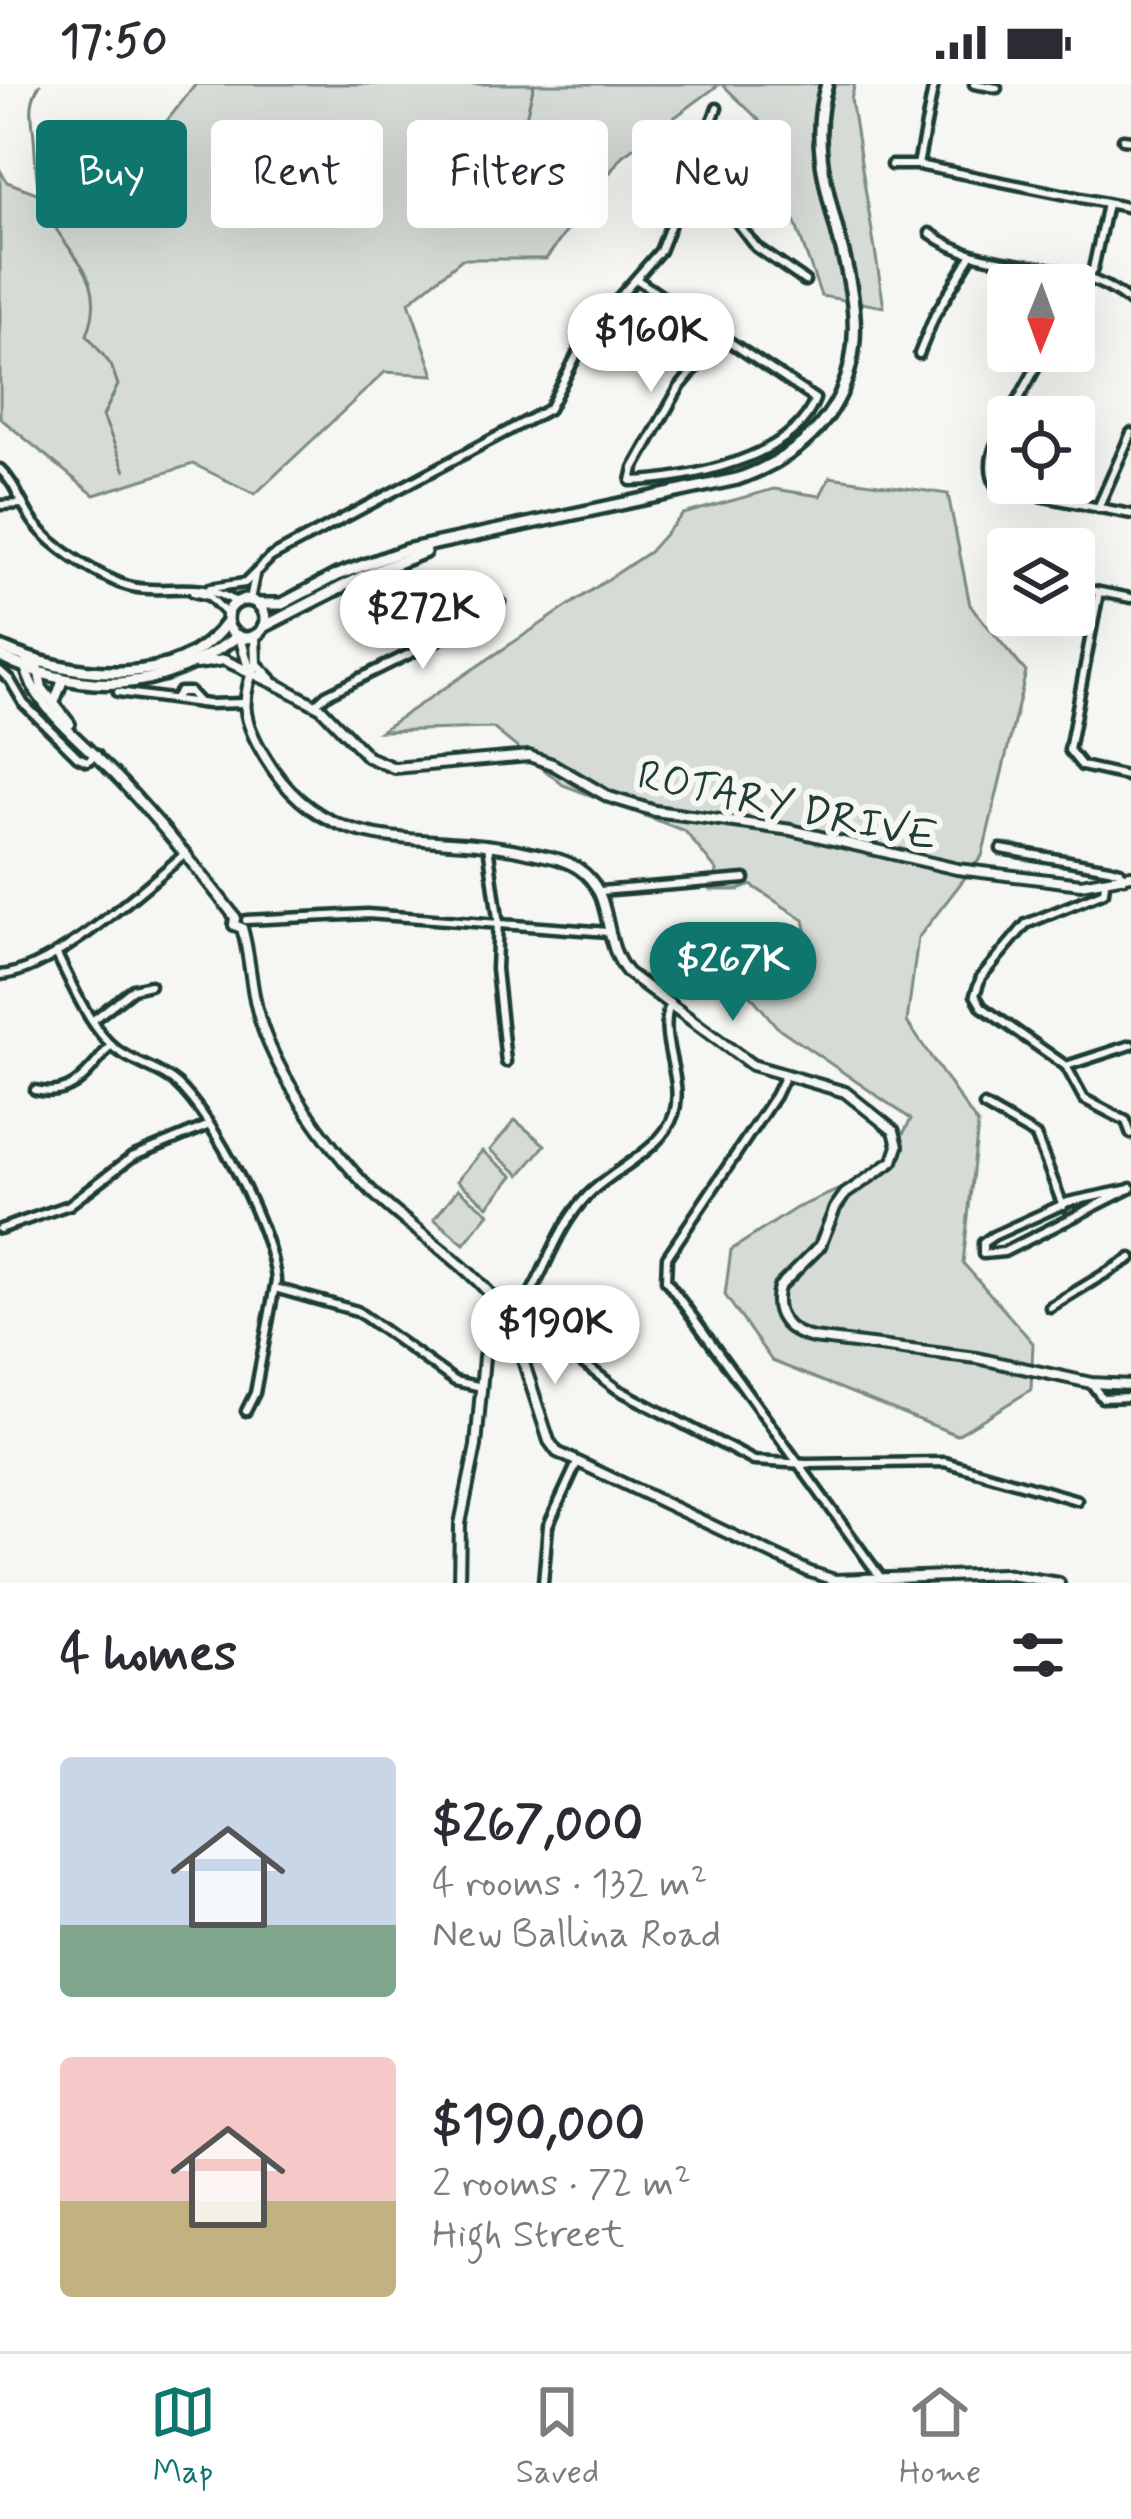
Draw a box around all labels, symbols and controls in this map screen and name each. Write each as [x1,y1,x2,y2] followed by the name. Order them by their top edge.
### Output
[60,13,168,72] text: 17:50
[36,120,187,228] chip: Buy
[211,120,383,228] chip: Rent
[407,120,608,228] chip: Filters
[632,120,791,228] chip: New
[987,264,1095,372] north arrow
[987,264,1095,636] map controls
[567,293,735,395] pin: $160K
[595,306,707,357] text: $160K
[987,396,1095,504] button: locate
[987,528,1095,636] button: layers
[339,570,507,672] pin: $272K
[367,583,479,634] text: $272K
[633,749,942,866] street label: ROTARY DRIVE
[649,922,817,1024] pin: $267K
[677,935,789,986] text: $267K
[471,1285,639,1387] pin: $190K
[498,1298,612,1349] text: $190K
[60,1622,237,1688] text: 4 homes
[1005,1622,1071,1688] icon: filters
[432,1793,643,1859] text: $267,000
[156,1805,300,1949] icon: home
[432,1859,708,1910] text: 4 rooms · 132 m²
[432,1910,721,1961] text: New Ballina Road
[432,2093,645,2159] text: $190,000
[156,2105,300,2249] icon: home
[432,2159,691,2210] text: 2 rooms · 72 m²
[432,2210,624,2261] text: High Street
[150,2379,216,2495] tab: Map
[516,2379,599,2495] tab: Saved
[899,2379,981,2495] tab: Home

